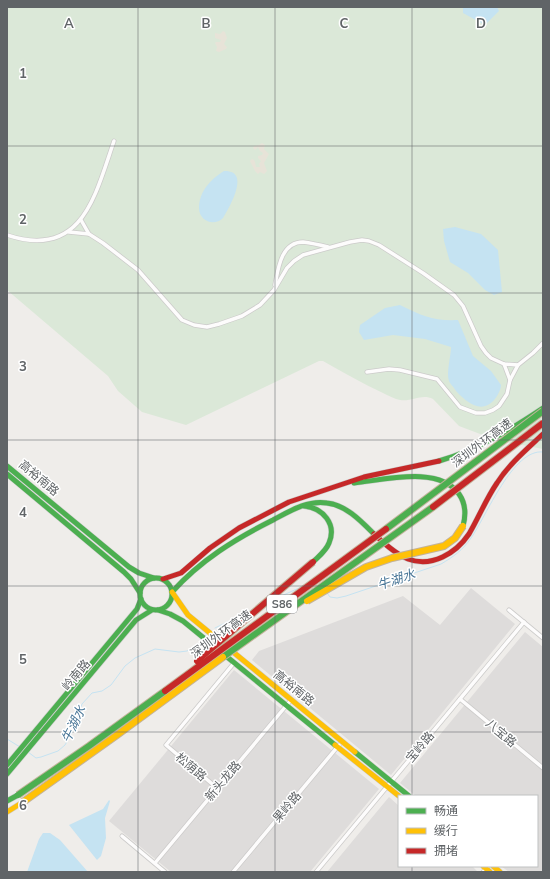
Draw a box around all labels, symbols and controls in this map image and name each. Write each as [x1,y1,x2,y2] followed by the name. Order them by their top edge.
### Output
[64,15,74,31] text: A
[202,15,211,31] text: B
[340,15,349,31] text: C
[476,15,486,31] text: D
[19,65,27,81] text: 1
[19,211,27,227] text: 2
[19,358,27,374] text: 3
[448,415,515,470] street label: 深圳外环高速
[16,456,63,499] street label: 高裕南路
[19,504,27,520] text: 4
[375,565,418,593] water label: 牛湖水
[267,595,297,613] road number: S86
[187,606,254,661] street label: 深圳外环高速
[19,651,27,667] text: 5
[58,656,93,693] street label: 岭南路
[271,667,318,709] street label: 高裕南路
[57,702,89,745] water label: 牛湖水
[483,715,520,750] street label: 八宝路
[402,728,437,765] street label: 宝岭路
[173,749,210,784] street label: 松荫路
[201,757,244,804] street label: 新头龙路
[269,788,304,825] street label: 果岭路
[398,795,538,867] legend
[19,797,27,813] text: 6
[434,803,458,818] text: 畅通
[434,823,458,838] text: 缓行
[434,843,458,858] text: 拥堵

